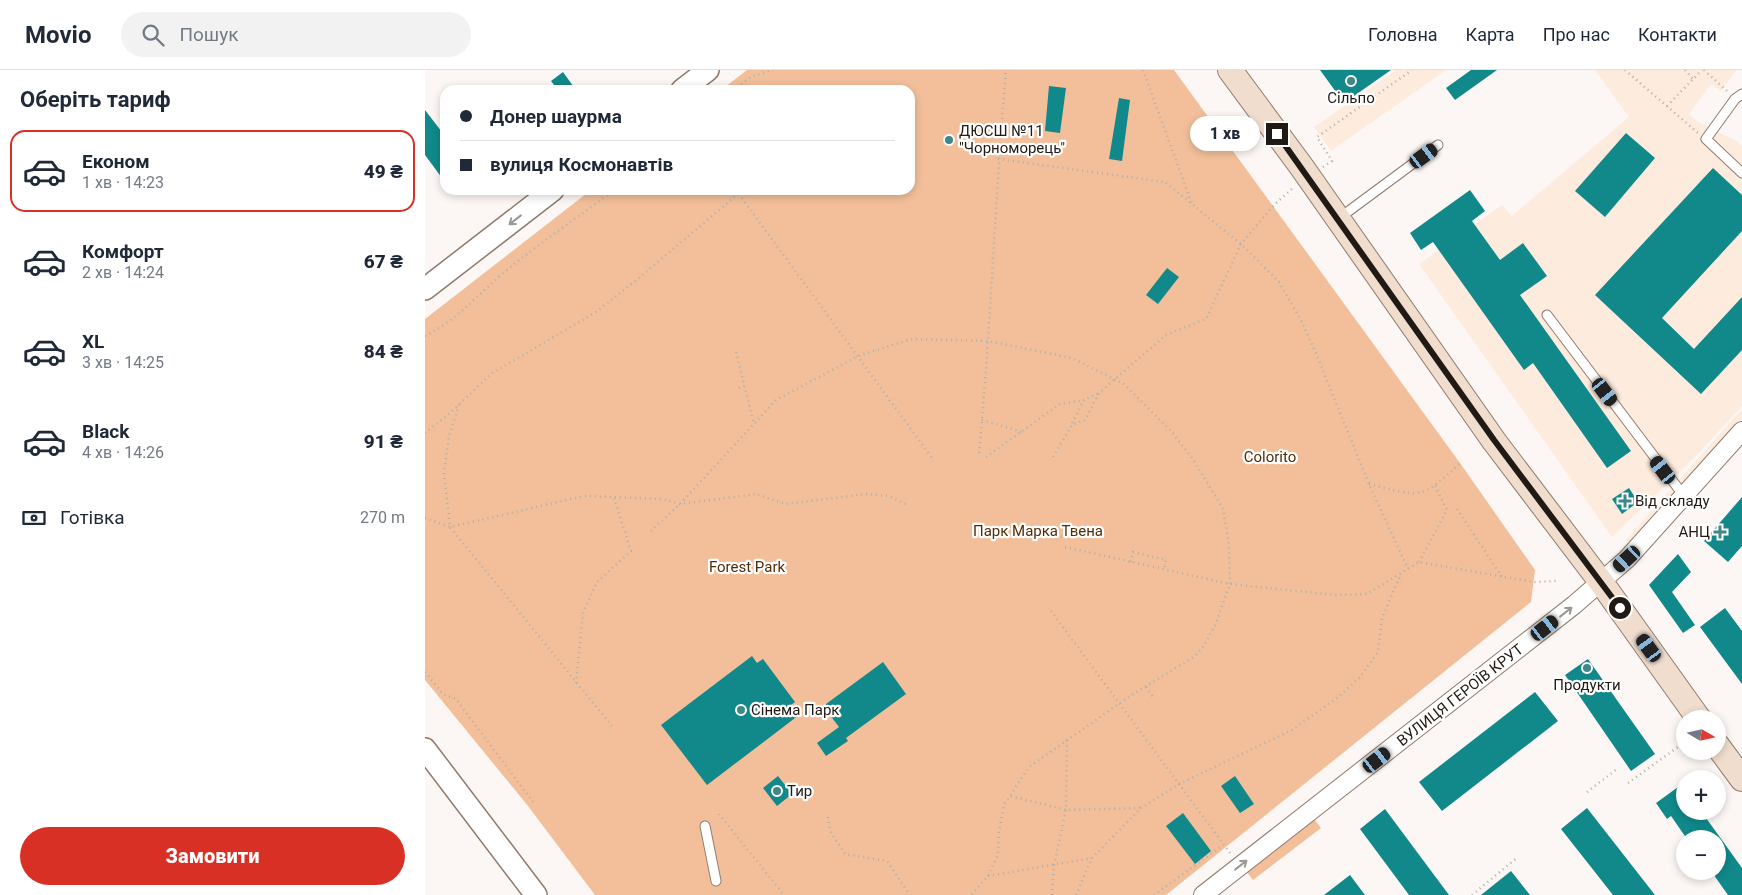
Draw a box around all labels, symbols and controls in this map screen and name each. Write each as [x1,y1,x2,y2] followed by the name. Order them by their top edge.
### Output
[121,12,471,57] search box
[25,21,91,49] text: Movio
[139,21,167,49] icon: search
[179,23,238,46] text: Пошук
[1368,24,1438,45] text: Головна
[1466,24,1515,45] text: Карта
[1543,24,1610,45] text: Про нас
[1638,24,1717,45] text: Контакти
[1345,75,1357,87] marker: Сільпо
[20,87,171,112] text: Оберіть тариф
[1327,89,1375,107] place label: Сільпо
[490,105,622,128] text: Донер шаурма
[1189,116,1259,152] callout: 1 хв
[959,122,1065,157] place label: ДЮСШ №11 "Чорноморець"
[1266,123,1288,145] route end
[1210,124,1240,143] text: 1 хв
[943,134,955,146] marker: ДЮСШ №11 "Чорноморець"
[1407,141,1440,171] car
[22,149,67,194] icon: car
[82,150,150,173] text: Економ
[490,153,673,176] text: вулиця Космонавтів
[364,160,403,183] text: 49 ₴
[82,173,164,192] text: 1 хв · 14:23
[508,215,522,225] one-way arrow
[22,239,67,284] icon: car
[82,240,164,263] text: Комфорт
[364,250,403,273] text: 67 ₴
[82,263,164,282] text: 2 хв · 14:24
[22,329,67,374] icon: car
[82,330,104,353] text: XL
[364,340,403,363] text: 84 ₴
[82,353,164,372] text: 3 хв · 14:25
[1589,376,1620,408] car
[22,419,67,464] icon: car
[82,420,129,443] text: Black
[364,430,403,453] text: 91 ₴
[82,443,164,462] text: 4 хв · 14:26
[1244,448,1296,466] park label: Colorito
[1647,454,1678,486] car
[1635,492,1710,510] place label: Від складу
[1619,495,1631,507] marker: Від складу
[20,504,48,532] icon: cash
[60,506,125,529] text: Готівка
[360,508,405,527] text: 270 m
[973,522,1103,540] park label: Парк Марка Твена
[1679,523,1710,541] place label: АНЦ
[1714,526,1726,538] marker: АНЦ
[1610,543,1643,575] car
[709,558,785,576] park label: Forest Park
[1609,597,1631,619] route start
[1559,606,1572,617] one-way arrow
[1528,613,1561,643] car
[1634,631,1663,665] car
[1393,640,1527,750] street label: ВУЛИЦЯ ГЕРОЇВ КРУТ
[1581,662,1593,674] marker: Продукти
[1553,676,1621,694] place label: Продукти
[751,701,839,719] place label: Сінема Парк
[735,704,747,716] marker: Сінема Парк
[1676,710,1726,760] north arrow
[1676,710,1726,880] map controls
[1360,745,1393,775] car
[1676,770,1726,820] button: +
[787,782,812,800] place label: Тир
[771,785,783,797] marker: Тир
[20,827,405,885] button: Замовити
[1676,830,1726,880] button: −
[1234,860,1247,871] one-way arrow

